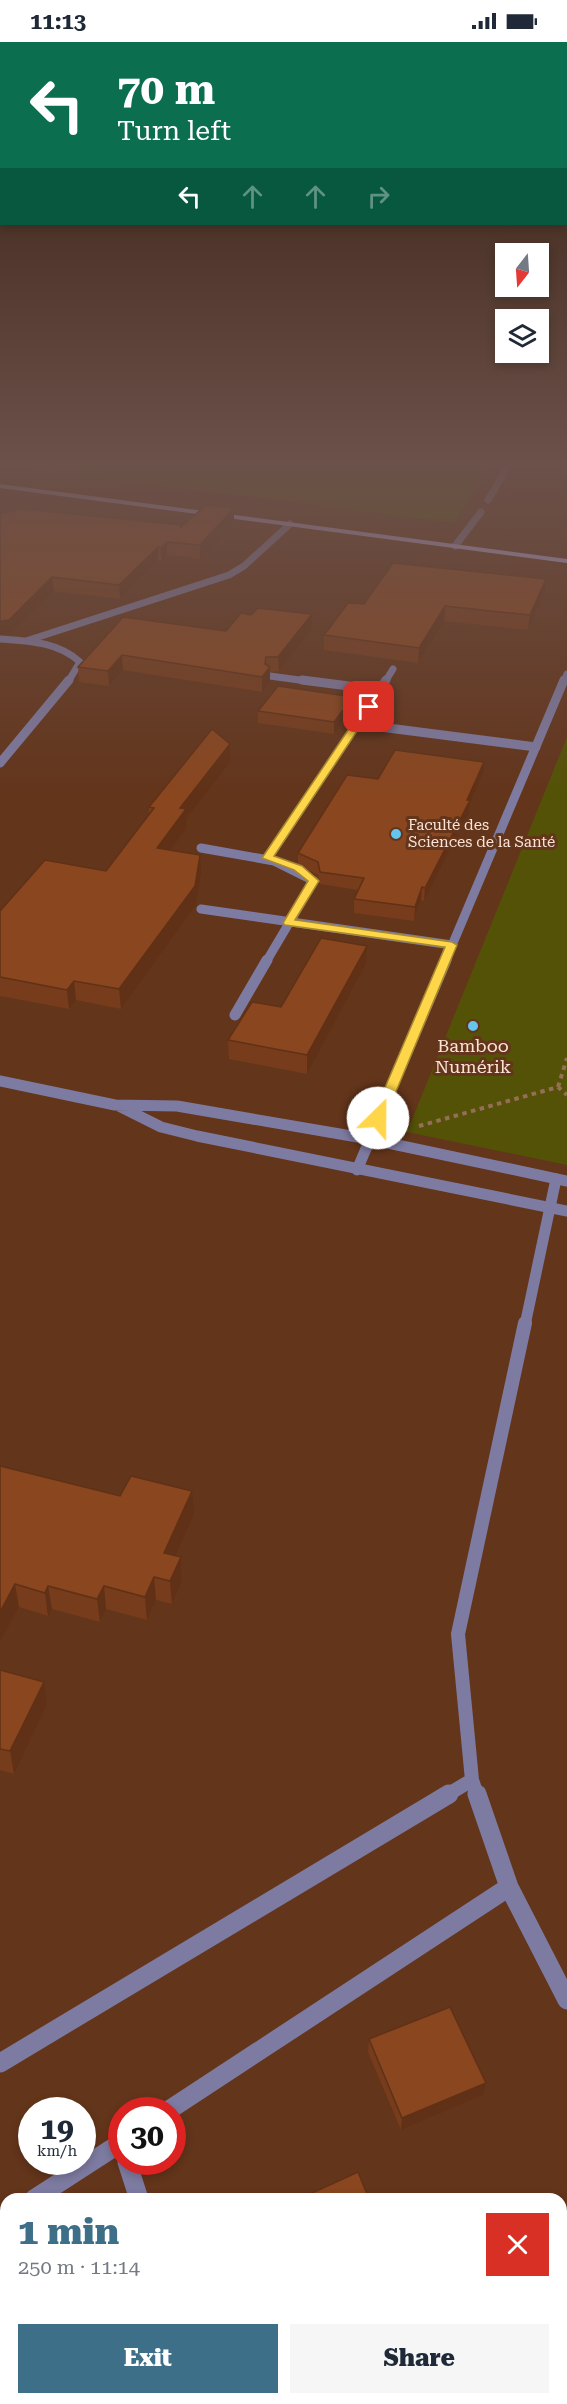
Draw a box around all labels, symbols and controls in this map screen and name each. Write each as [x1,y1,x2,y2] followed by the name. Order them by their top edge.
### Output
[30,9,86,34] text: 11:13
[117,65,215,114] text: 70 m
[18,66,96,144] icon: left
[117,115,231,147] text: Turn left
[173,180,206,213] icon: left
[236,180,269,213] icon: ahead
[299,180,332,213] icon: ahead
[362,180,395,213] icon: right
[495,243,549,297] north arrow
[495,243,549,363] map controls
[495,309,549,363] button: layers
[343,681,394,732] pin
[352,690,385,723] icon: arrive
[408,816,555,851] place label: Faculté des Sciences de la Santé
[389,827,403,841] marker: Faculté des Sciences de la Santé
[466,1019,480,1033] marker: Bamboo Numérik
[435,1035,511,1077] place label: Bamboo Numérik
[346,1086,410,1150] position arrow
[108,2097,186,2175] speed limit sign: 30
[40,2111,74,2146] text: 19
[37,2142,77,2160] text: km/h
[18,2211,119,2253] text: 1 min
[486,2213,549,2276] button: close
[18,2255,140,2279] text: 250 m · 11:14
[18,2324,278,2393] button: Exit
[290,2324,549,2393] button: Share

